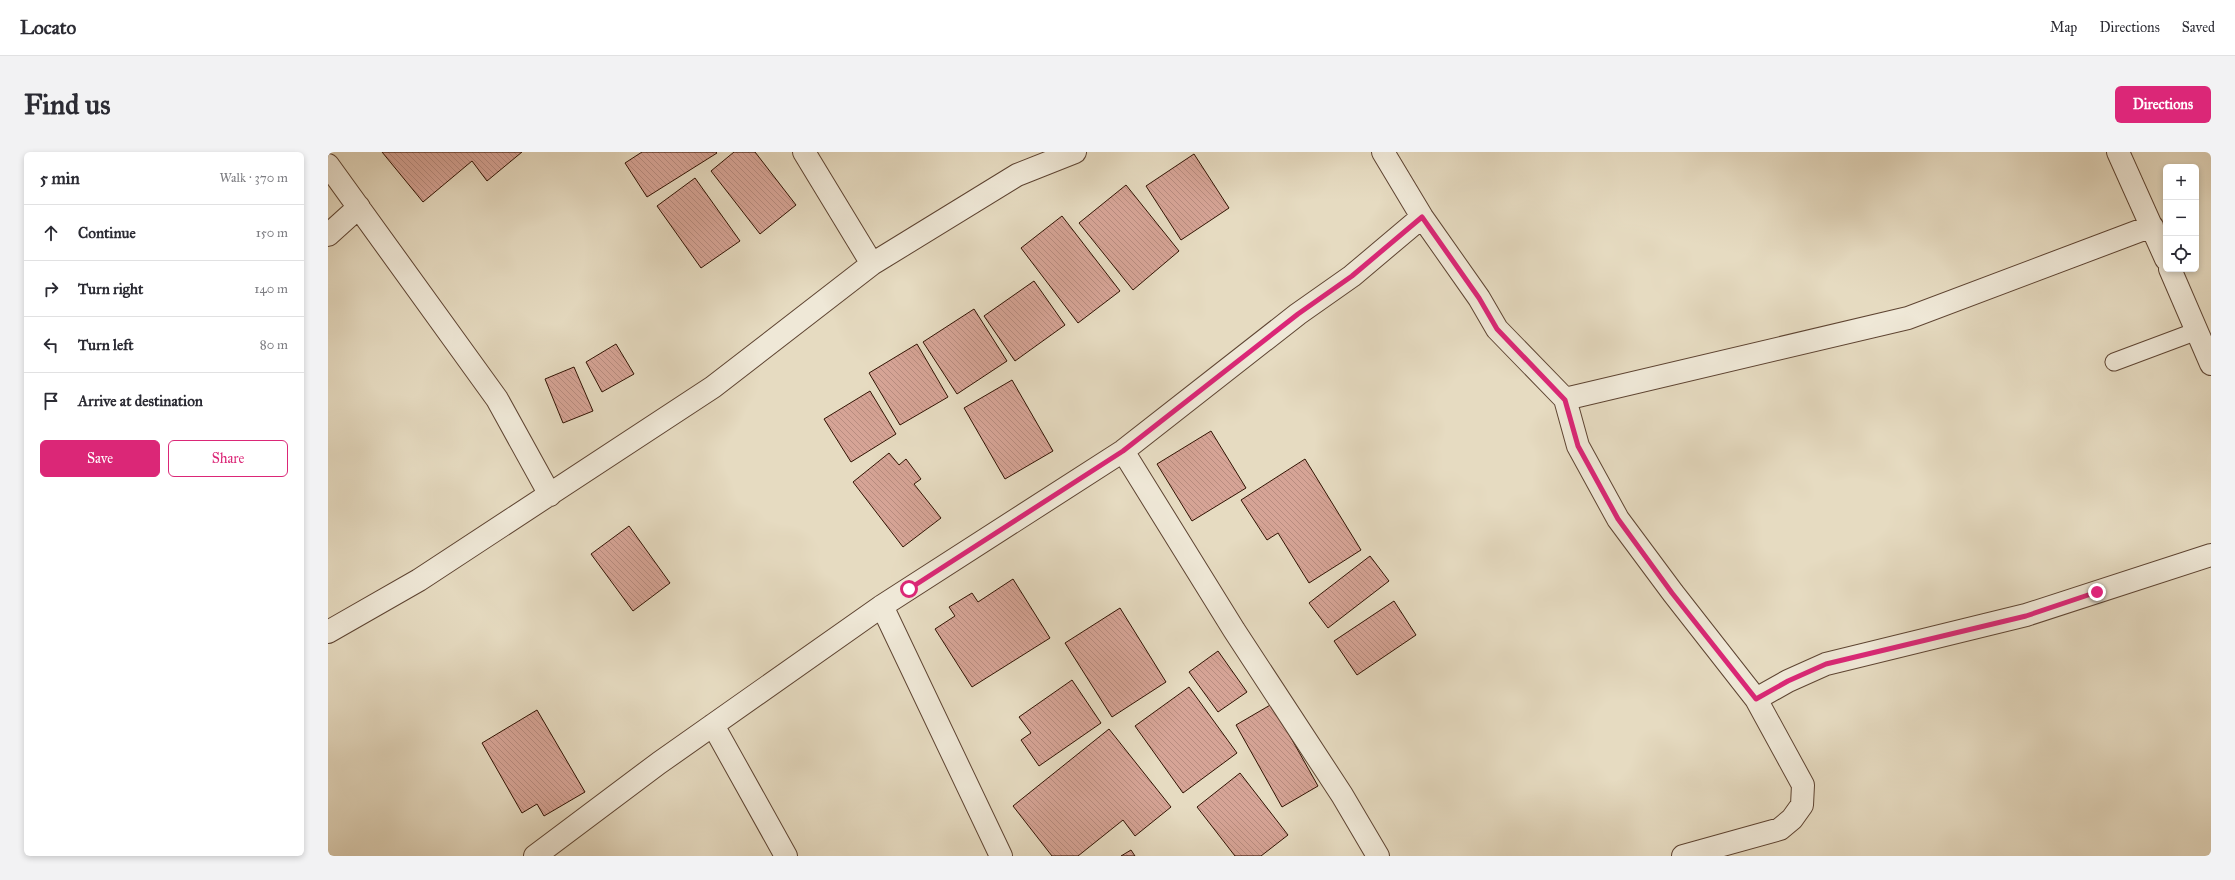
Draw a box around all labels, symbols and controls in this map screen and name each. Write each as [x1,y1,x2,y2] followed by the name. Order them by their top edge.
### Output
[20,16,76,39] text: Locato
[2050,19,2077,36] text: Map
[2099,19,2160,36] text: Directions
[2182,19,2215,36] text: Saved
[2115,86,2211,123] button: Directions
[24,87,110,122] text: Find us
[2163,164,2199,272] map controls
[2163,164,2199,200] button: +
[40,168,80,189] text: 5 min
[219,170,288,186] text: Walk · 370 m
[2163,200,2199,236] button: −
[40,222,62,244] icon: ahead
[78,224,136,242] text: Continue
[256,225,288,241] text: 150 m
[2163,236,2199,272] button: locate
[40,278,62,300] icon: right
[78,280,143,298] text: Turn right
[254,281,288,297] text: 140 m
[40,334,62,356] icon: left
[78,336,134,354] text: Turn left
[260,337,288,353] text: 80 m
[40,390,62,412] icon: arrive
[78,392,203,410] text: Arrive at destination
[40,440,160,477] button: Save
[168,440,288,477] button: Share
[900,580,918,598] route start
[2088,583,2106,601] route end

